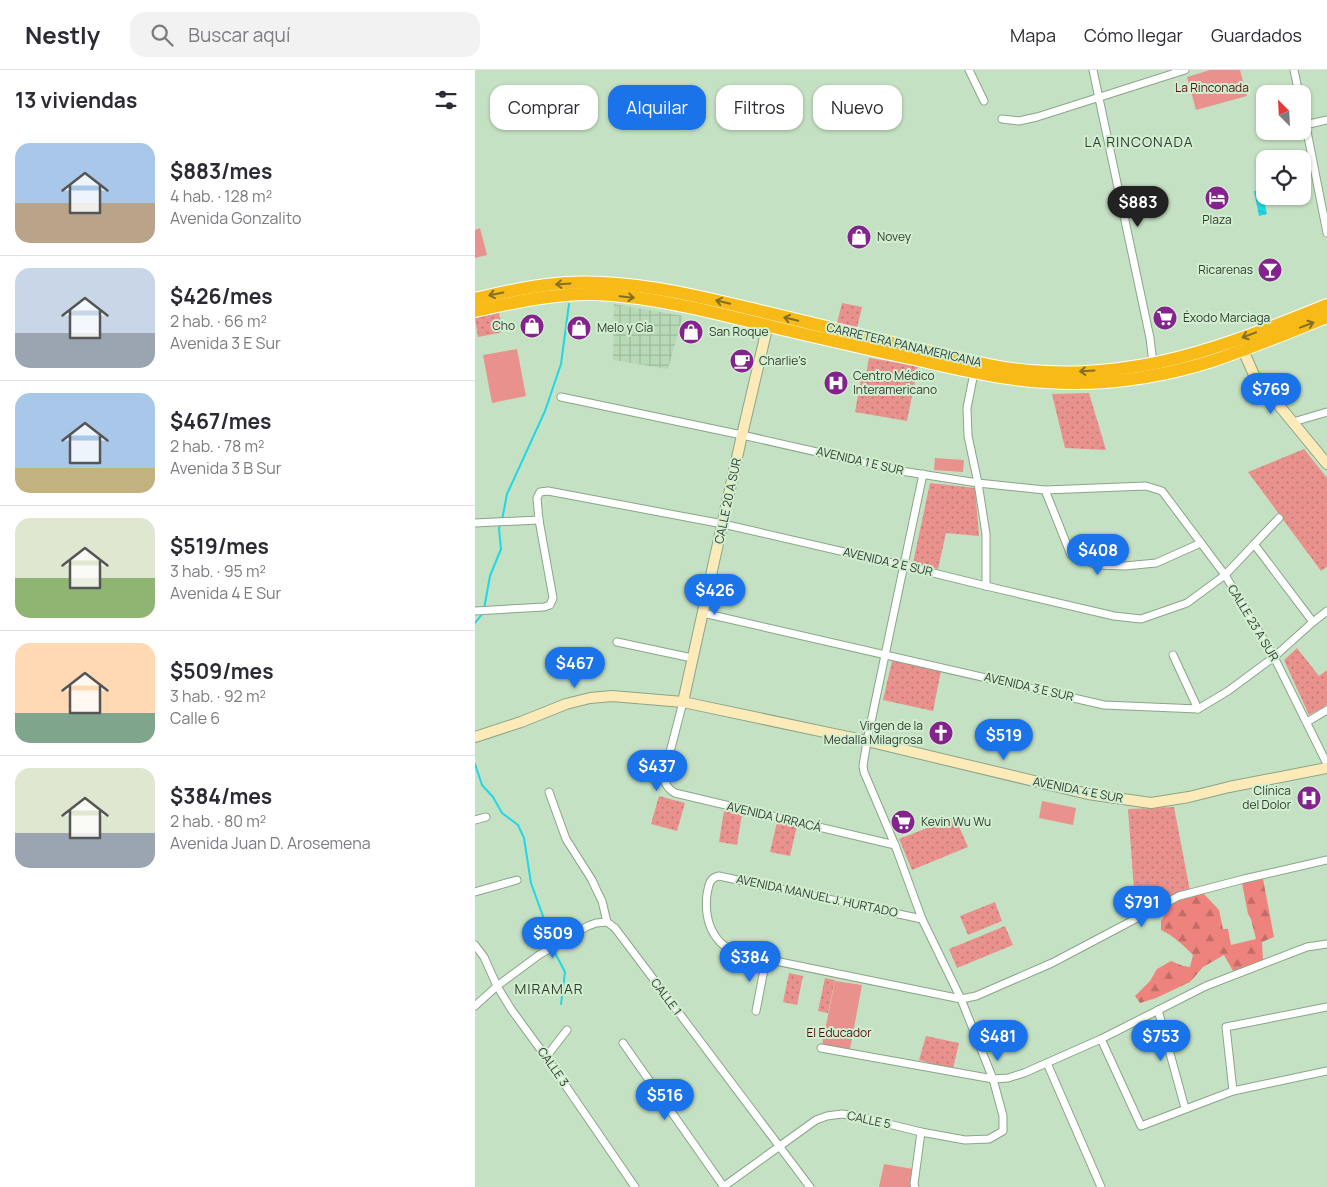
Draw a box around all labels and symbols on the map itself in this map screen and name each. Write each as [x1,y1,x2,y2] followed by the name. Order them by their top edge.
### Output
[1175,79,1249,96] park label: La Rinconada
[1256,85,1311,140] north arrow
[1084,132,1194,151] district label: LA RINCONADA
[1204,185,1230,211] hotel icon: Plaza
[1108,186,1168,228] pin: $883
[1202,211,1232,228] place label: Plaza
[846,224,872,250] shop icon: Novey
[877,228,912,245] place label: Novey
[1257,257,1283,283] bar icon: Ricarenas
[1198,261,1253,278] place label: Ricarenas
[555,279,571,288] one-way arrow
[489,290,505,299] one-way arrow
[619,292,635,302] one-way arrow
[716,297,732,307] one-way arrow
[1152,305,1178,331] supermarket icon: Éxodo Marciaga
[1183,309,1270,326] place label: Éxodo Marciaga
[519,313,545,339] shop icon: Cho
[783,314,799,323] one-way arrow
[566,315,592,341] shop icon: Melo y Cía
[492,317,515,334] place label: Cho
[825,318,984,371] street label: CARRETERA PANAMERICANA
[597,319,653,336] place label: Melo y Cía
[678,319,704,345] shop icon: San Roque
[1299,320,1314,329] one-way arrow
[709,323,769,340] place label: San Roque
[1242,331,1257,340] one-way arrow
[729,348,755,374] cafe icon: Charlie's
[759,352,806,369] place label: Charlie's
[1080,366,1096,375] one-way arrow
[853,367,937,398] place label: Centro Médico Interamericano
[823,370,849,396] hospital icon: Centro Médico Interamericano
[1241,372,1301,415] pin: $769
[815,442,906,479] street label: AVENIDA 1 E SUR
[710,456,745,545] street label: CALLE 20 A SUR
[1068,534,1128,576] pin: $408
[842,543,935,580] street label: AVENIDA 2 E SUR
[685,574,745,616] pin: $426
[1224,581,1283,665] street label: CALLE 23 A SUR
[545,646,605,689] pin: $467
[983,668,1076,705] street label: AVENIDA 3 E SUR
[824,717,923,748] place label: Virgen de la Medalla Milagrosa
[974,718,1034,761] pin: $519
[928,720,954,746] church icon: Virgen de la Medalla Milagrosa
[627,750,687,792] pin: $437
[1031,772,1125,807] street label: AVENIDA 4 E SUR
[1242,782,1292,813] place label: Clínica del Dolor
[1296,785,1322,811] hospital icon: Clínica del Dolor
[725,797,823,836] street label: AVENIDA URRACÁ
[890,809,916,835] supermarket icon: Kevin Wu Wu
[921,813,991,830] place label: Kevin Wu Wu
[735,870,900,921] street label: AVENIDA MANUEL J. HURTADO
[1112,886,1172,928] pin: $791
[523,916,583,959] pin: $509
[720,940,780,983] pin: $384
[647,975,686,1019] street label: CALLE 1
[514,979,584,998] district label: MIRAMAR
[968,1020,1028,1062] pin: $481
[1131,1020,1191,1062] pin: $753
[807,1024,872,1041] park label: El Educador
[534,1044,573,1090] street label: CALLE 3
[635,1078,695,1121] pin: $516
[846,1107,893,1132] street label: CALLE 5

